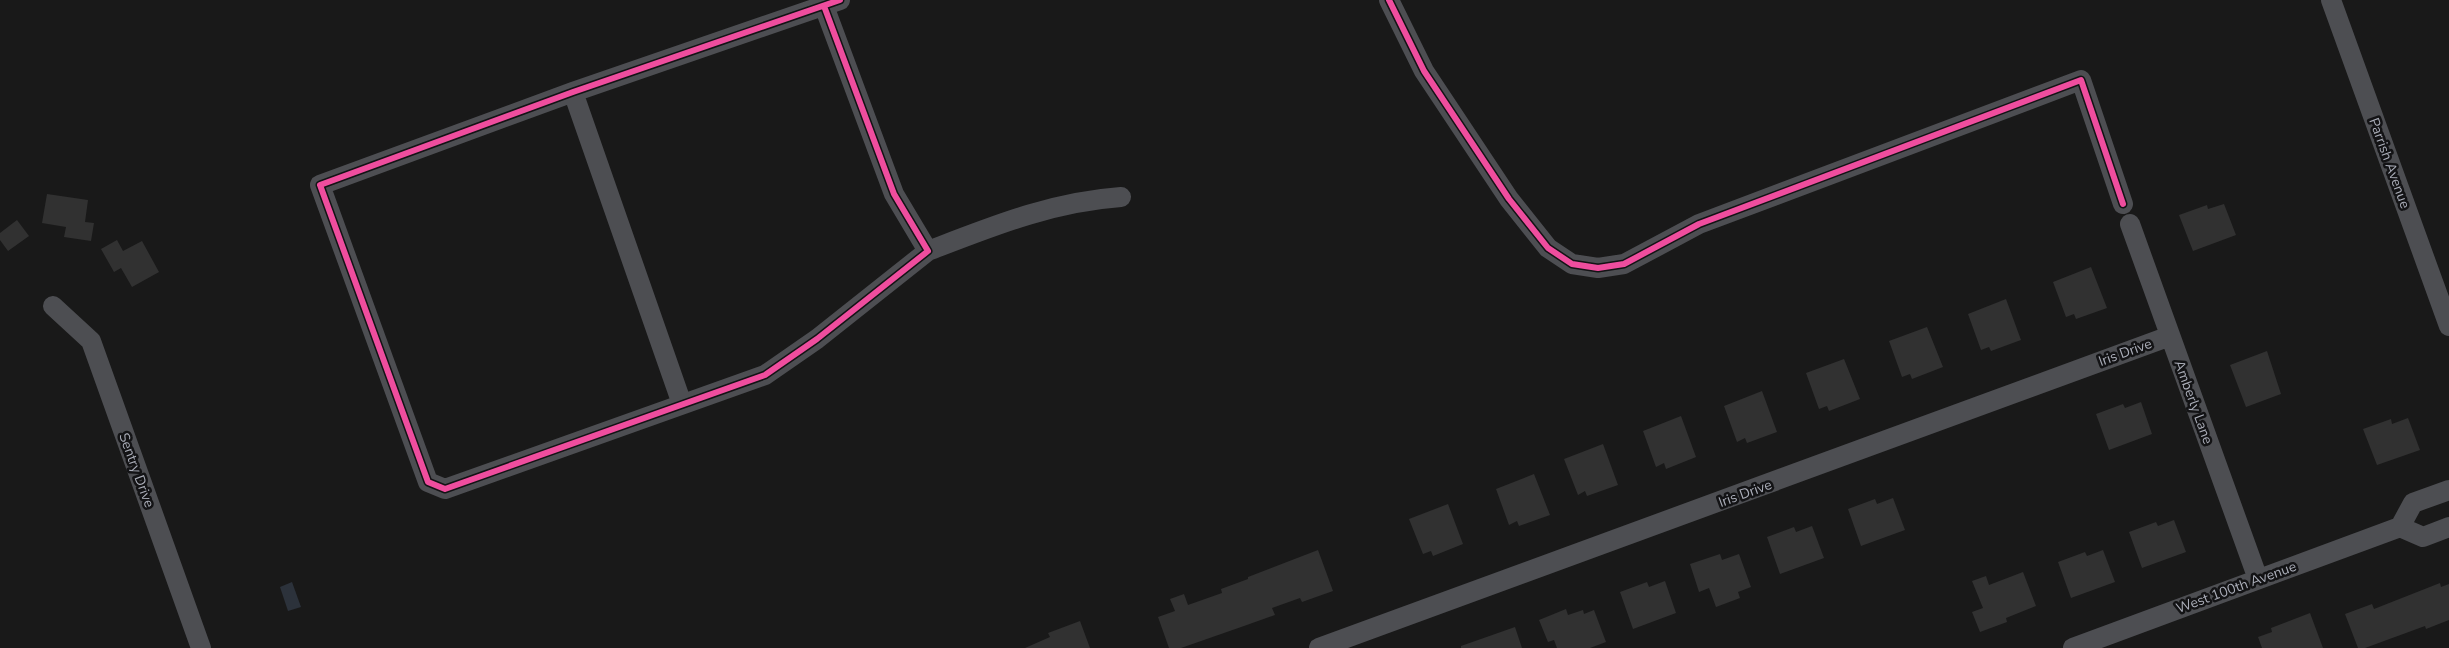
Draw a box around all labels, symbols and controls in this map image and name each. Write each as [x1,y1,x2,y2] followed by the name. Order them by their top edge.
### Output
[2364,115,2415,211] street label: Parrish Avenue
[2096,334,2154,371] street label: Iris Drive
[2170,358,2218,447] street label: Amberly Lane
[114,430,159,510] street label: Sentry Drive
[1716,475,1774,512] street label: Iris Drive
[2173,557,2299,618] street label: West 100th Avenue

